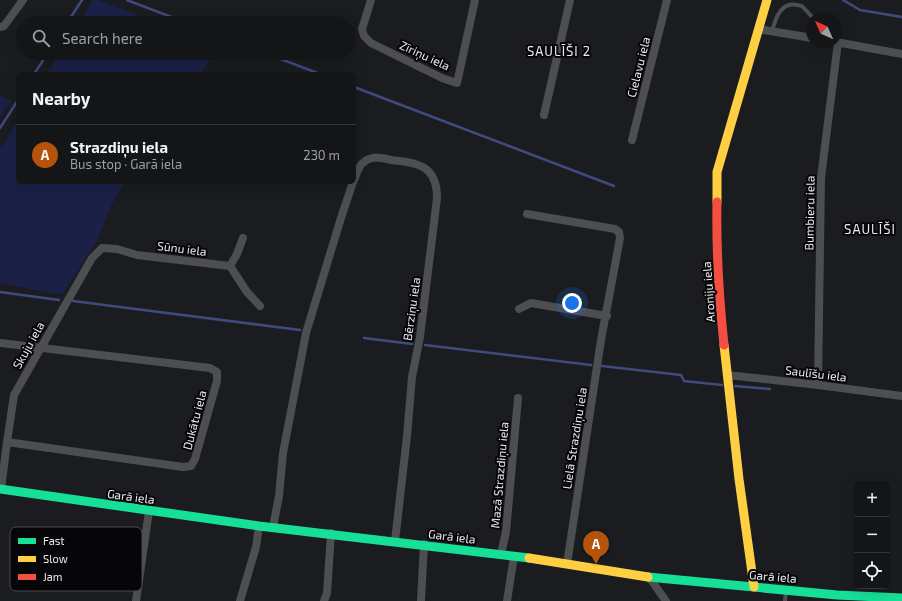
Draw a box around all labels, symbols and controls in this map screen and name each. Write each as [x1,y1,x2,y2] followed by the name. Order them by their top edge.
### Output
[806,12,842,48] north arrow
[16,16,356,60] search box
[30,27,52,49] icon: search
[62,29,143,47] text: Search here
[624,35,652,99] street label: Cielavu iela
[397,37,452,74] street label: Zīriņu iela
[527,43,591,59] district label: SAULĪŠI 2
[32,88,90,108] text: Nearby
[70,138,168,156] text: Strazdiņu iela
[41,147,49,163] text: A
[303,147,340,163] text: 230 m
[70,156,182,172] text: Bus stop · Garā iela
[801,175,817,251] street label: Bumbieru iela
[844,221,896,237] district label: SAULĪŠI
[157,238,207,258] street label: Sūnu iela
[699,261,718,323] street label: Aroniju iela
[400,276,424,342] street label: Bērziņu iela
[562,293,582,313] your location
[9,319,48,372] street label: Skuju iela
[784,362,848,384] street label: Saulīšu iela
[559,386,591,490] street label: Lielā Strazdiņu iela
[179,389,209,451] street label: Dukātu iela
[487,421,513,529] street label: Mazā Strazdiņu iela
[854,481,890,589] map controls
[854,481,890,517] button: +
[106,486,156,506] street label: Garā iela
[854,517,890,553] button: −
[427,526,477,546] street label: Garā iela
[10,527,142,591] legend
[583,531,609,564] pin: A
[43,534,65,547] text: Fast
[43,552,68,565] text: Slow
[854,553,890,589] button: locate
[749,567,797,585] street label: Garā iela
[43,570,62,583] text: Jam

